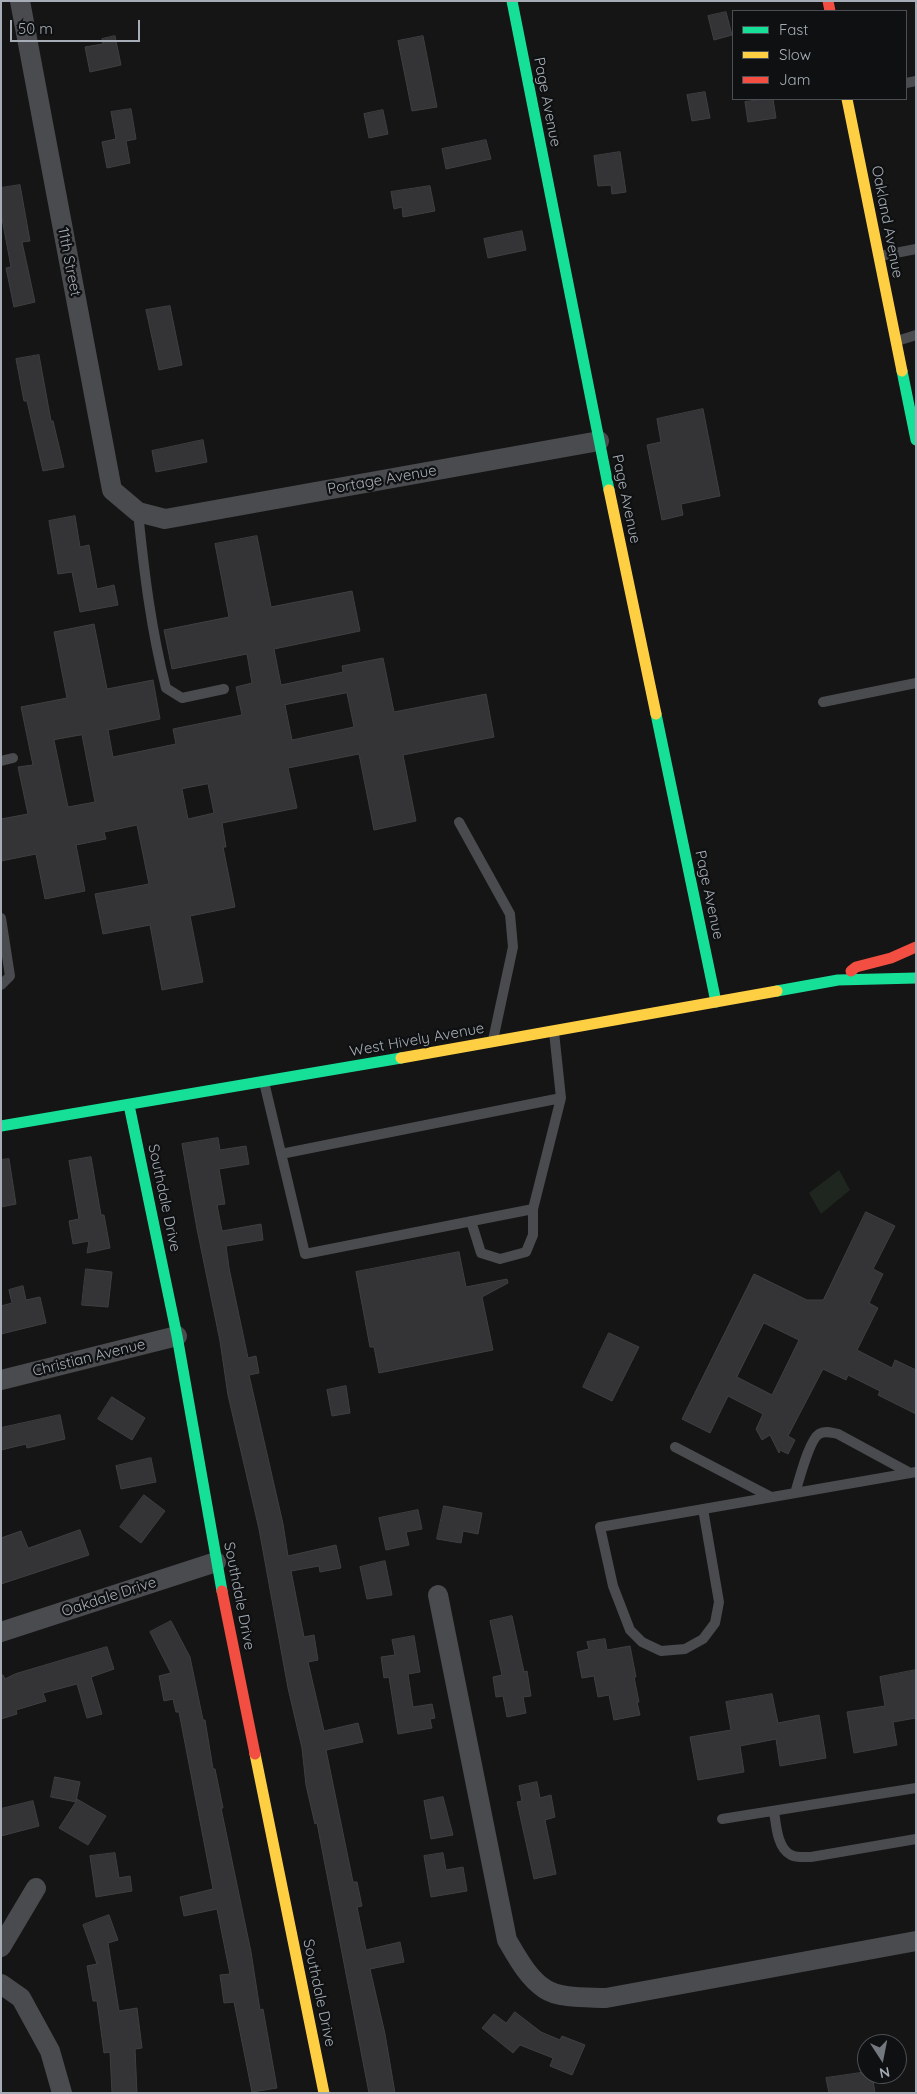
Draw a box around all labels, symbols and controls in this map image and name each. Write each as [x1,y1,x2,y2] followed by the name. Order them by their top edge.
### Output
[12,10,142,42] scale bar
[732,10,907,100] legend
[18,19,53,38] text: 50 m
[779,20,808,39] text: Fast
[779,45,811,64] text: Slow
[529,56,565,148] street label: Page Avenue
[779,70,810,89] text: Jam
[867,164,907,280] street label: Oakland Avenue
[54,226,84,298] street label: 11th Street
[608,453,644,545] street label: Page Avenue
[326,462,438,498] street label: Portage Avenue
[691,849,727,941] street label: Page Avenue
[348,1019,486,1061] street label: West Hively Avenue
[144,1142,184,1254] street label: Southdale Drive
[31,1335,147,1381] street label: Christian Avenue
[220,1540,258,1652] street label: Southdale Drive
[59,1573,159,1621] street label: Oakdale Drive
[299,1937,339,2049] street label: Southdale Drive
[857,2034,907,2084] north arrow
[878,2063,891,2083] text: N

